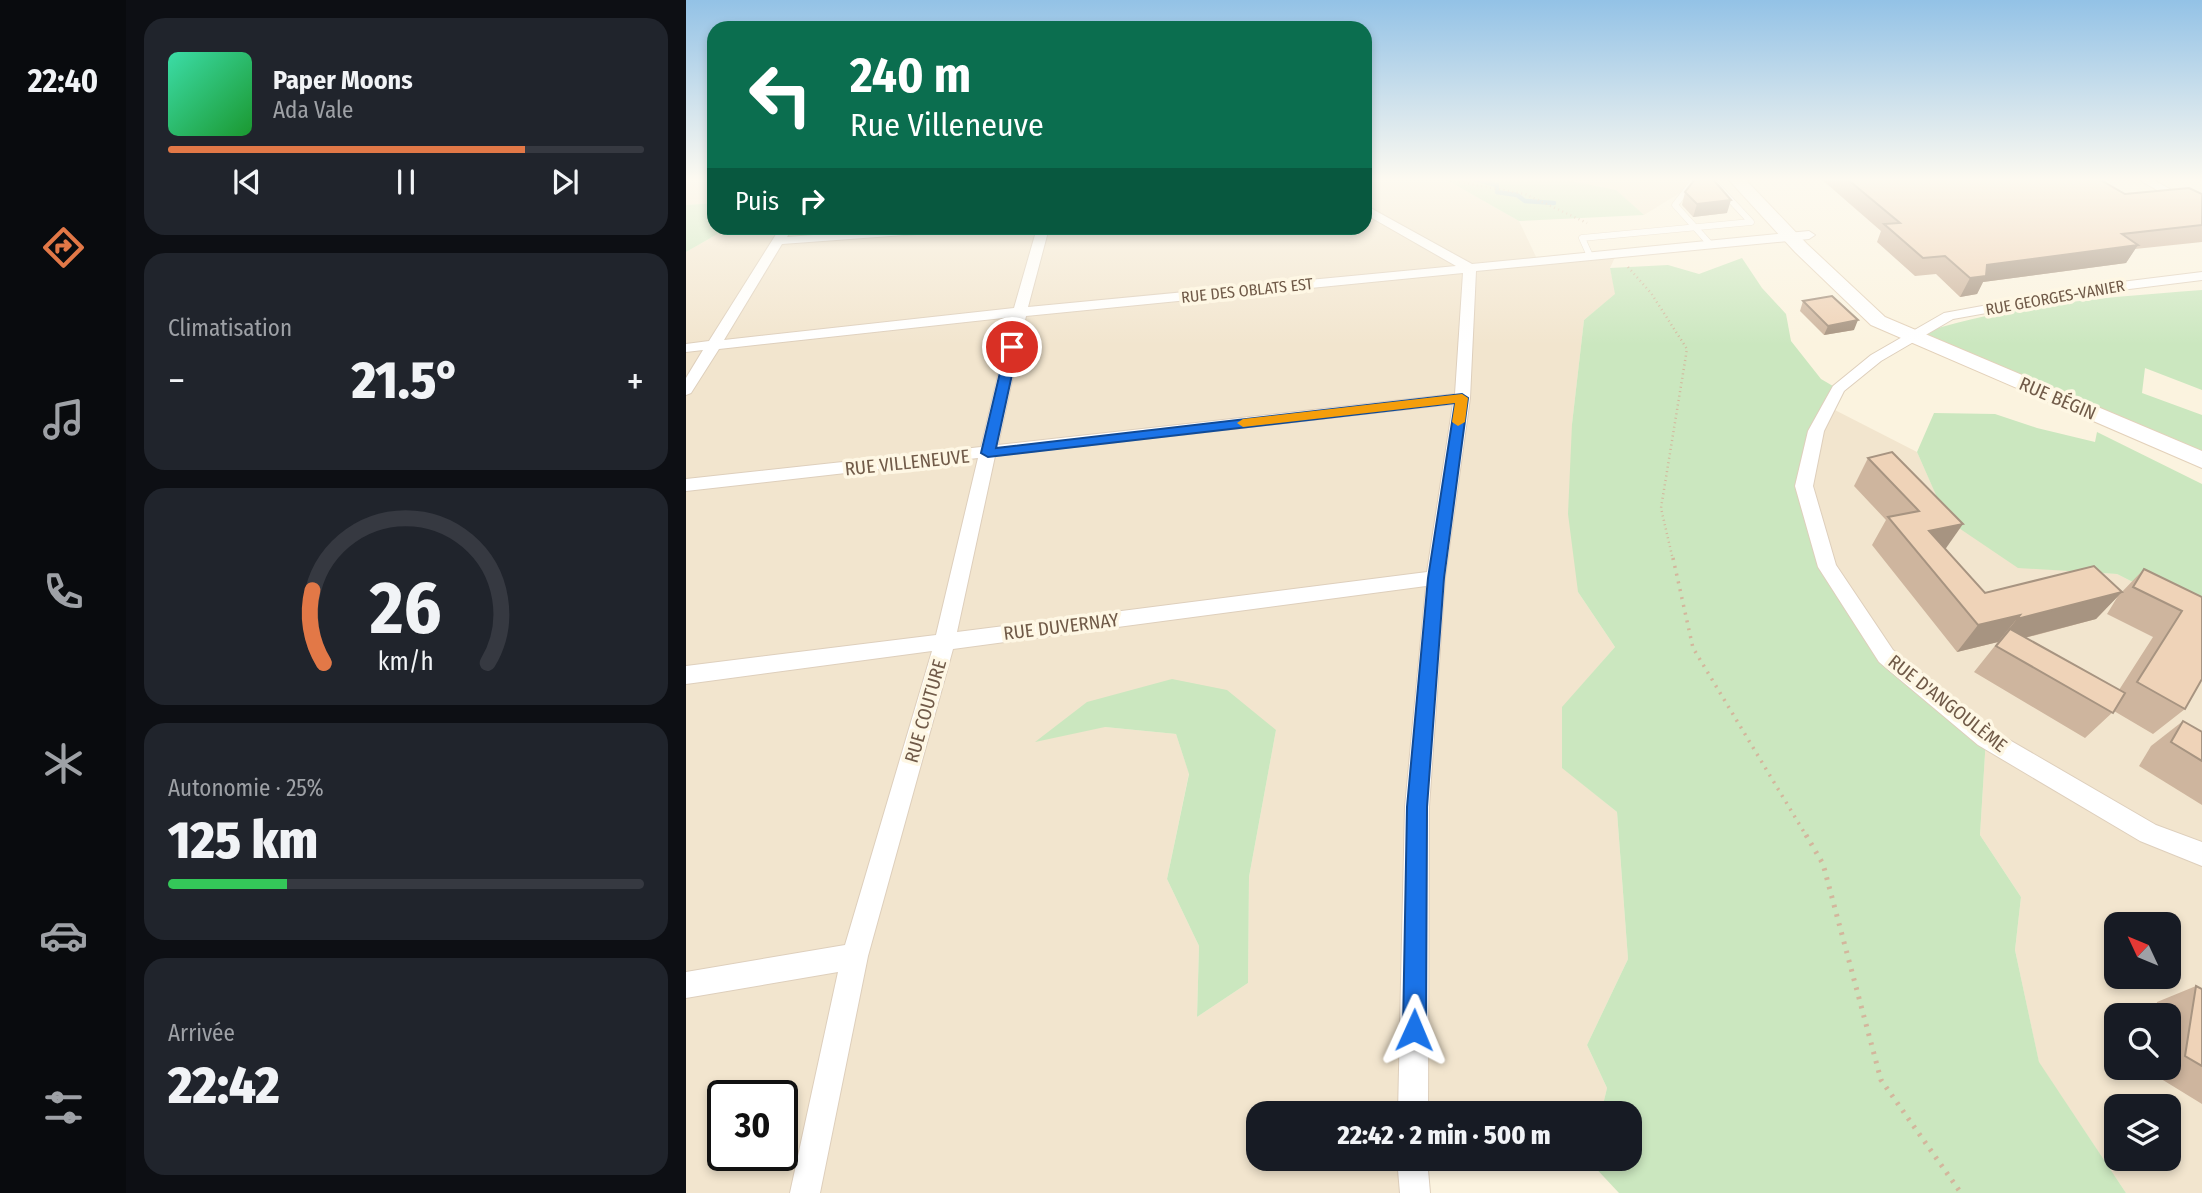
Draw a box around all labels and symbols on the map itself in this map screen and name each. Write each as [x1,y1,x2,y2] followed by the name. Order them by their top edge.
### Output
[1180,274,1314,307] street label: RUE DES OBLATS EST
[1984,276,2126,319] street label: RUE GEORGES-VANIER
[982,317,1042,377] pin
[2016,372,2100,425] street label: RUE BÉGIN
[844,444,971,480] street label: RUE VILLENEUVE
[1002,608,1121,645] street label: RUE DUVERNAY
[1884,650,2012,757] street label: RUE D'ANGOULÈME
[900,657,951,765] street label: RUE COUTURE
[2104,912,2180,989] north arrow
[1377,993,1451,1067] position arrow
[707,1080,798,1171] speed limit sign: 30

